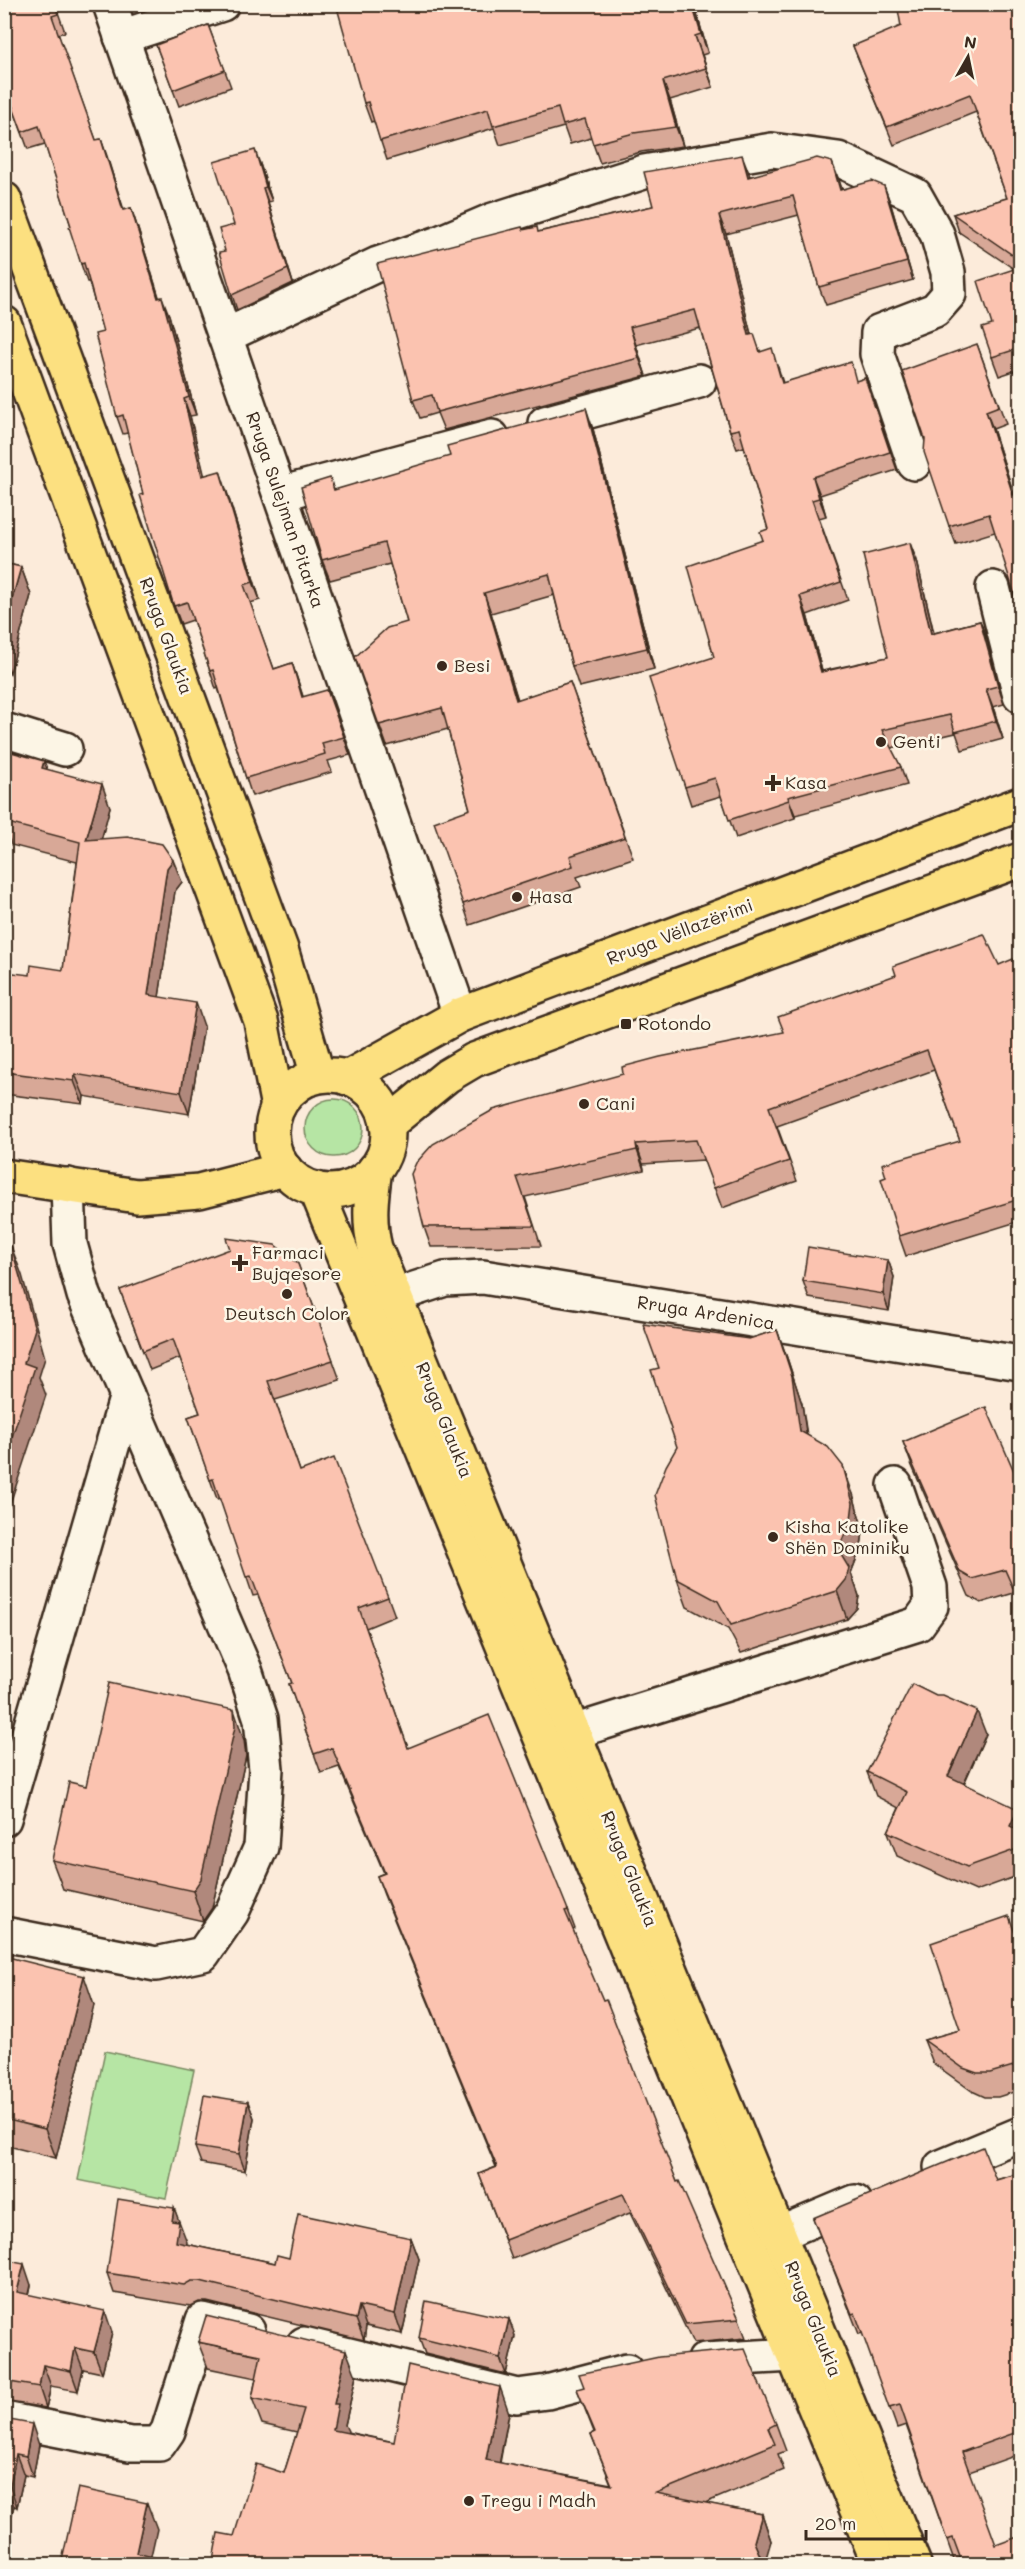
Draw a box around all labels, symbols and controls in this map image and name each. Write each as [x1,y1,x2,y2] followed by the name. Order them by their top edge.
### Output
[938,27,998,87] north arrow
[963,30,978,53] text: N
[241,408,331,611] street label: Rruga Sulejman Pitarka
[135,574,199,698] street label: Rruga Glaukia
[454,653,491,677] place label: Besi
[435,659,449,673] marker: Besi
[893,729,941,753] place label: Genti
[874,735,888,749] marker: Genti
[785,770,827,794] place label: Kasa
[766,776,780,790] marker: Kasa
[529,884,573,908] place label: Hasa
[510,890,524,904] marker: Hasa
[603,892,756,970] street label: Rruga Vëllazërimi
[638,1011,711,1035] place label: Rotondo
[619,1017,633,1031] marker: Rotondo
[596,1091,636,1115] place label: Cani
[577,1097,591,1111] marker: Cani
[252,1240,341,1285] place label: Farmaci Bujqesore
[233,1256,247,1270] marker: Farmaci Bujqesore
[280,1287,294,1301] marker: Deutsch Color
[636,1289,777,1335] street label: Rruga Ardenica
[225,1301,349,1325] place label: Deutsch Color
[411,1358,479,1481] street label: Rruga Glaukia
[785,1514,910,1559] place label: Kisha Katolike Shën Dominiku
[766,1530,780,1544] marker: Kisha Katolike Shën Dominiku
[596,1807,664,1930] street label: Rruga Glaukia
[780,2257,848,2380] street label: Rruga Glaukia
[481,2488,596,2512] place label: Tregu i Madh
[462,2494,476,2508] marker: Tregu i Madh
[806,2503,926,2541] scale bar
[815,2511,856,2535] text: 20 m

